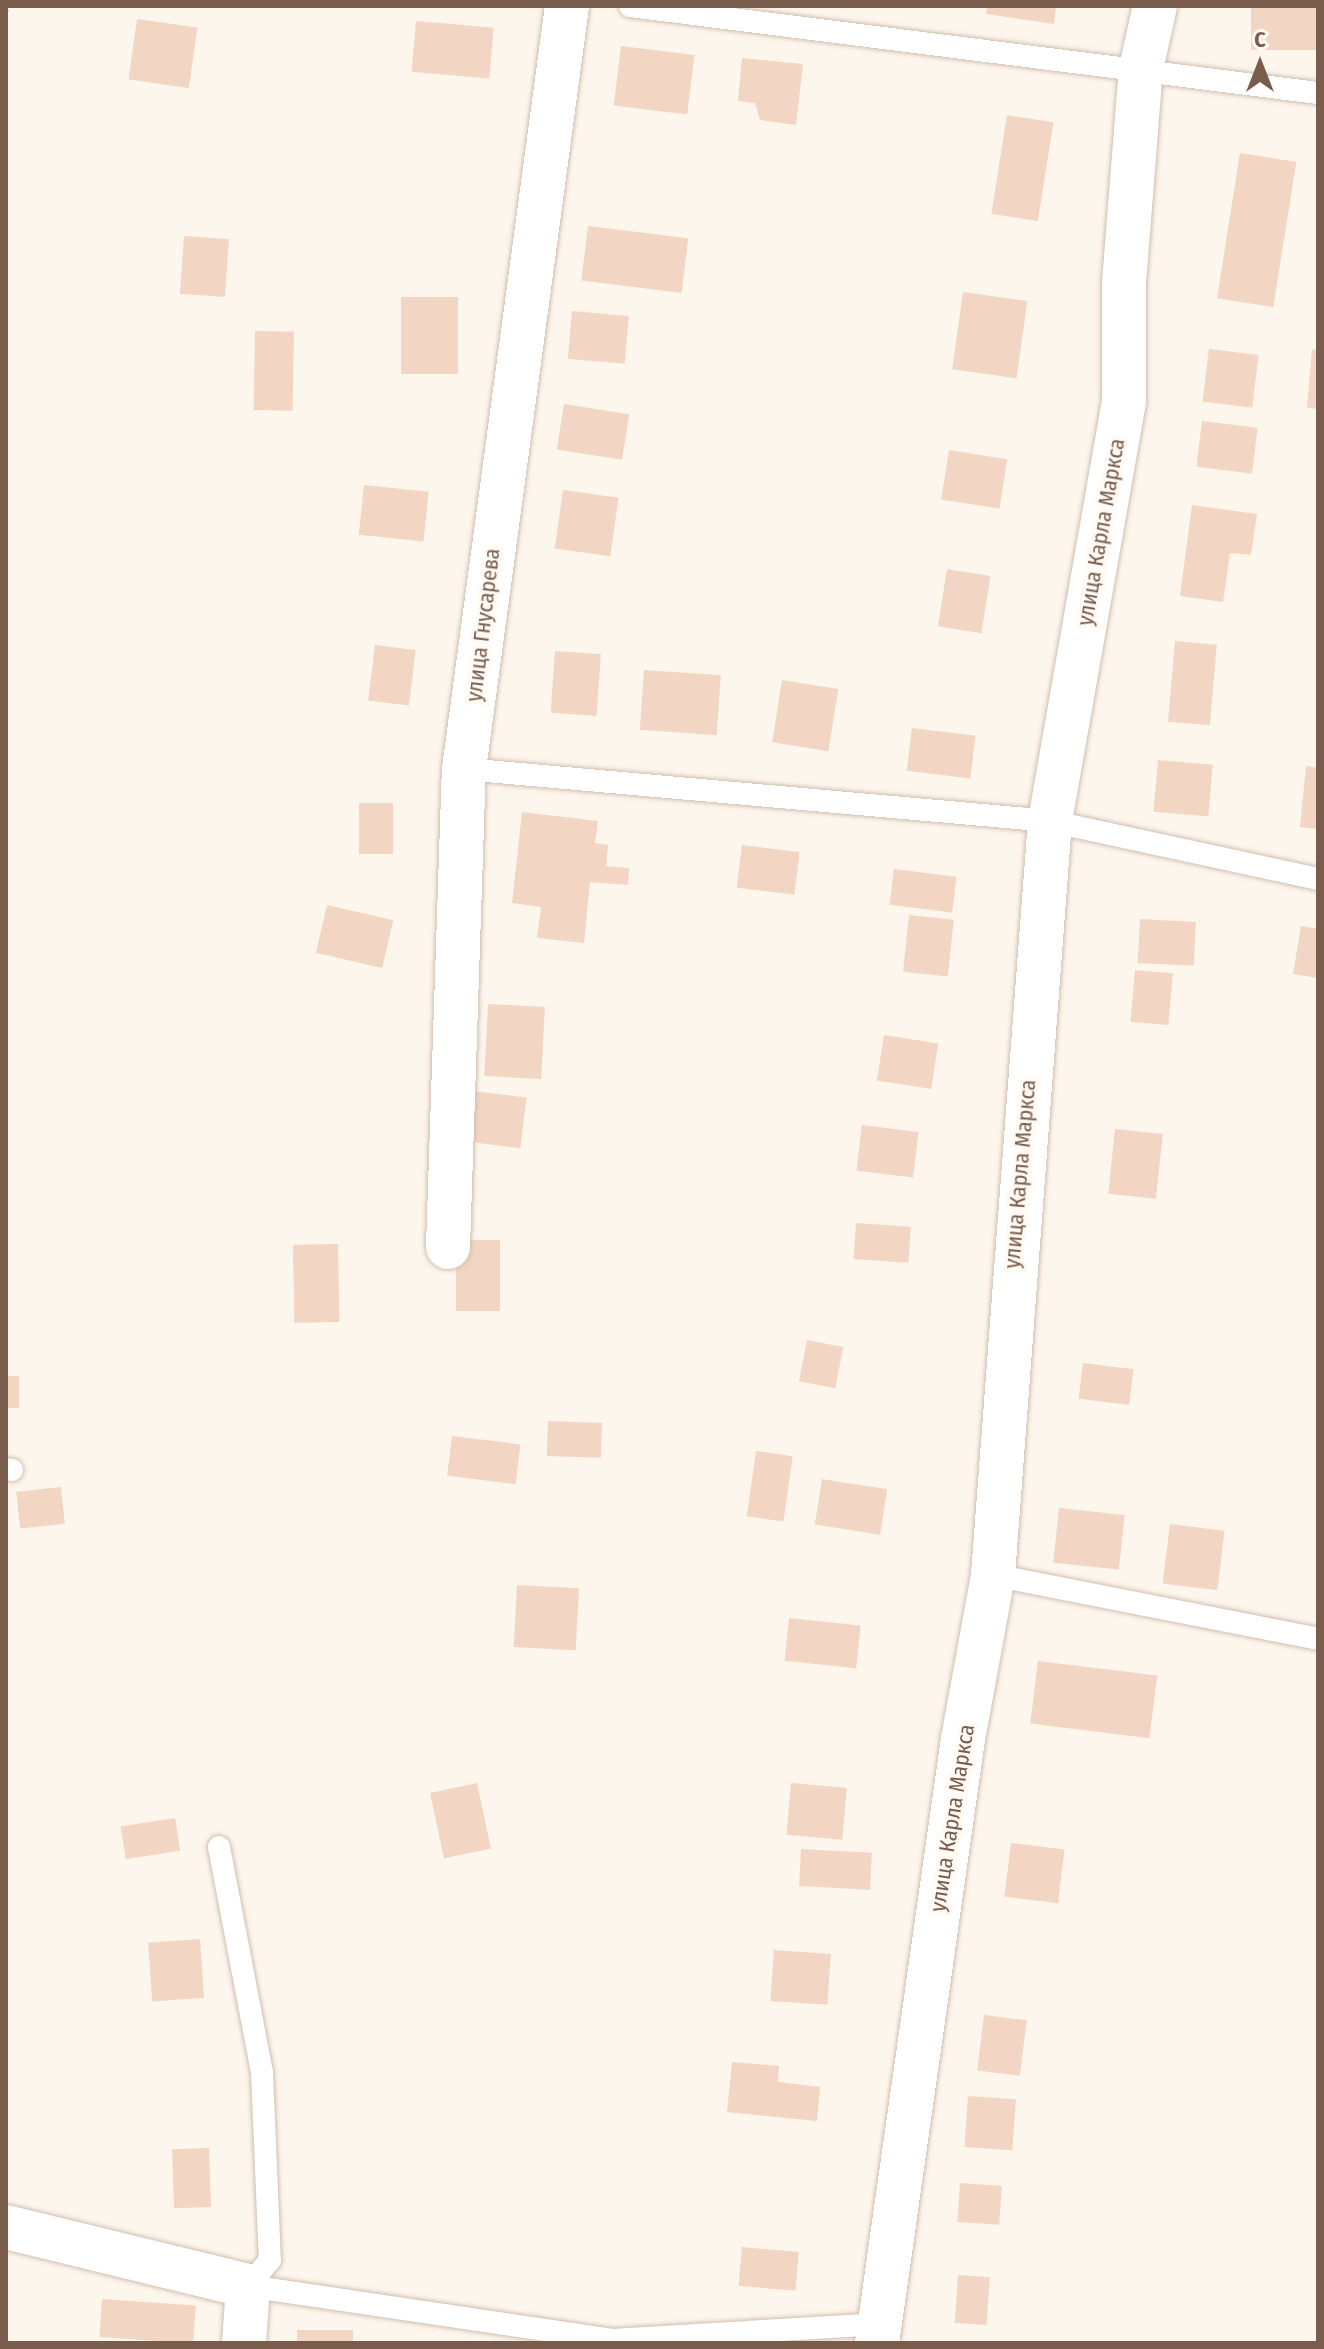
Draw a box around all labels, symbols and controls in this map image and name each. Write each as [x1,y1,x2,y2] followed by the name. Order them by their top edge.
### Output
[1220,24,1300,104] north arrow
[1254,26,1266,53] text: С
[1072,436,1130,628] street label: улица Карла Маркса
[460,547,506,703] street label: улица Гнусарева
[999,1078,1041,1270] street label: улица Карла Маркса
[924,1722,980,1914] street label: улица Карла Маркса

